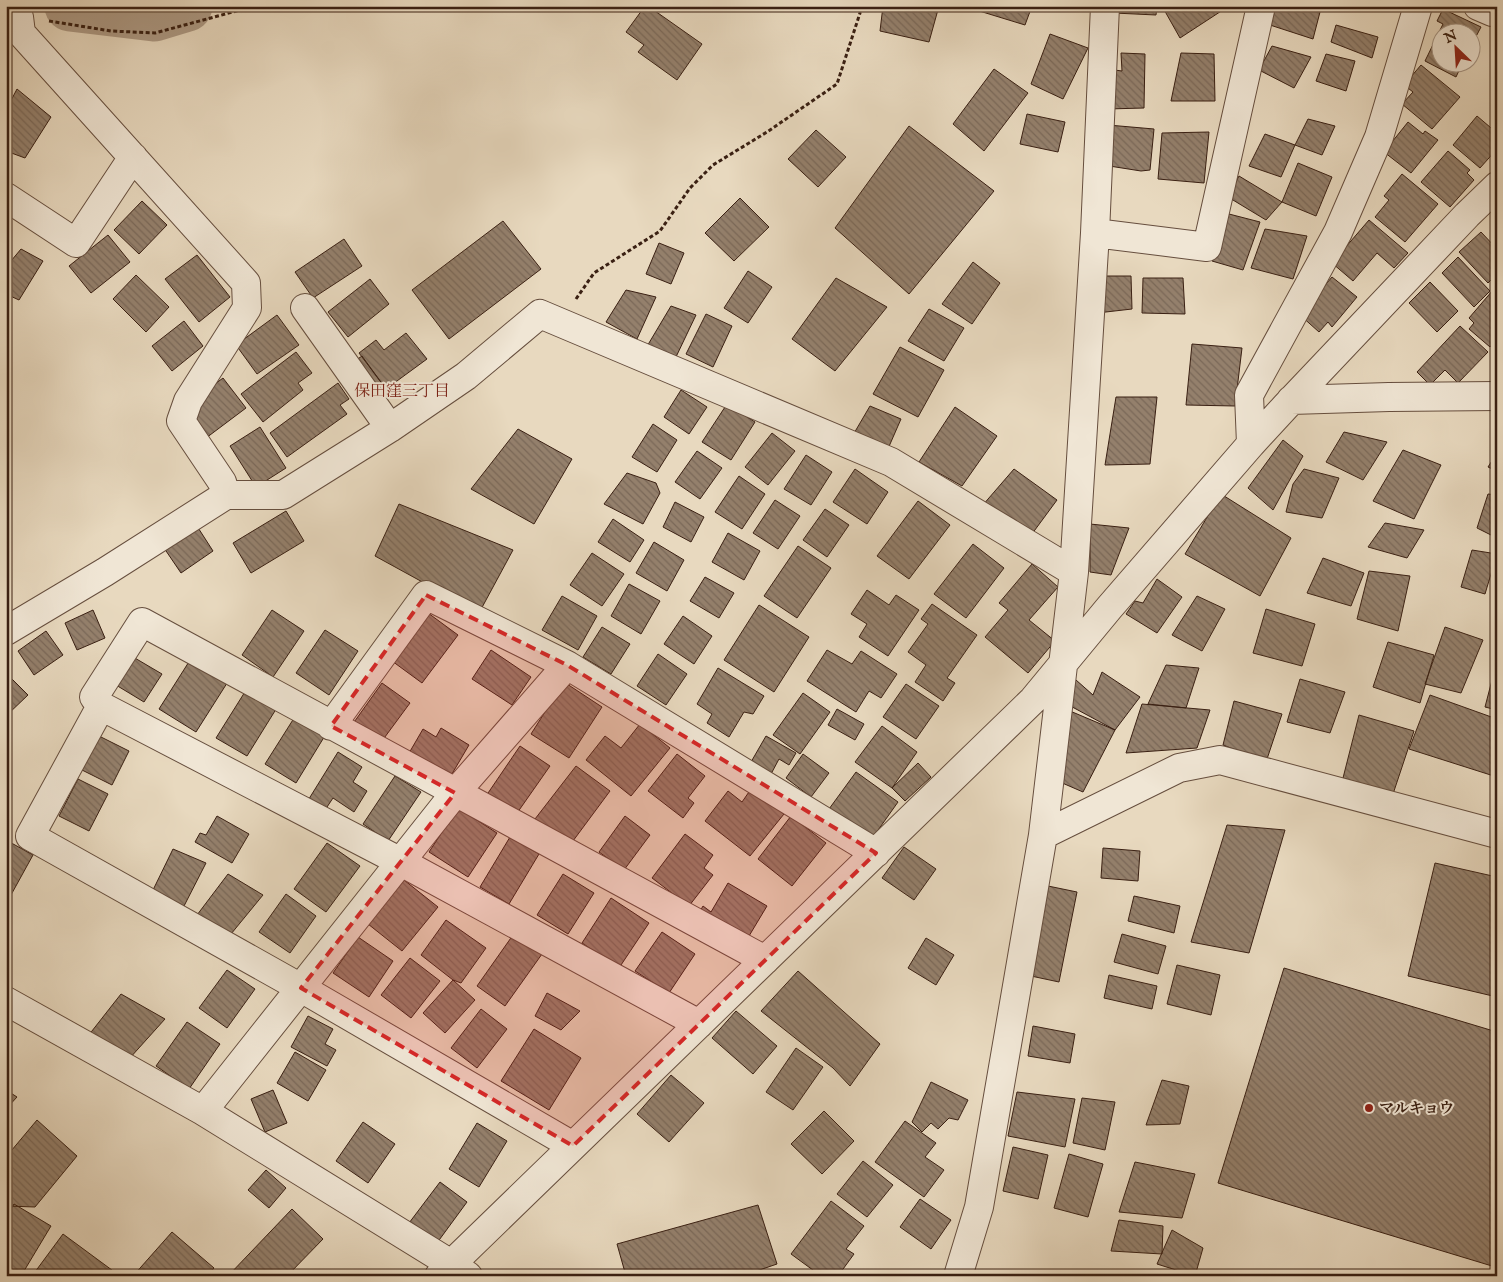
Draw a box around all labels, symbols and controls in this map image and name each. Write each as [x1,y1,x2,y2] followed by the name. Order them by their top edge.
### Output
[1430,22,1480,72] north arrow
[1441,26,1460,48] text: N
[354,382,450,402] district label: 保田窪三丁目
[1379,1099,1454,1118] place label: マルキョウ
[1363,1102,1375,1114] marker: マルキョウ

